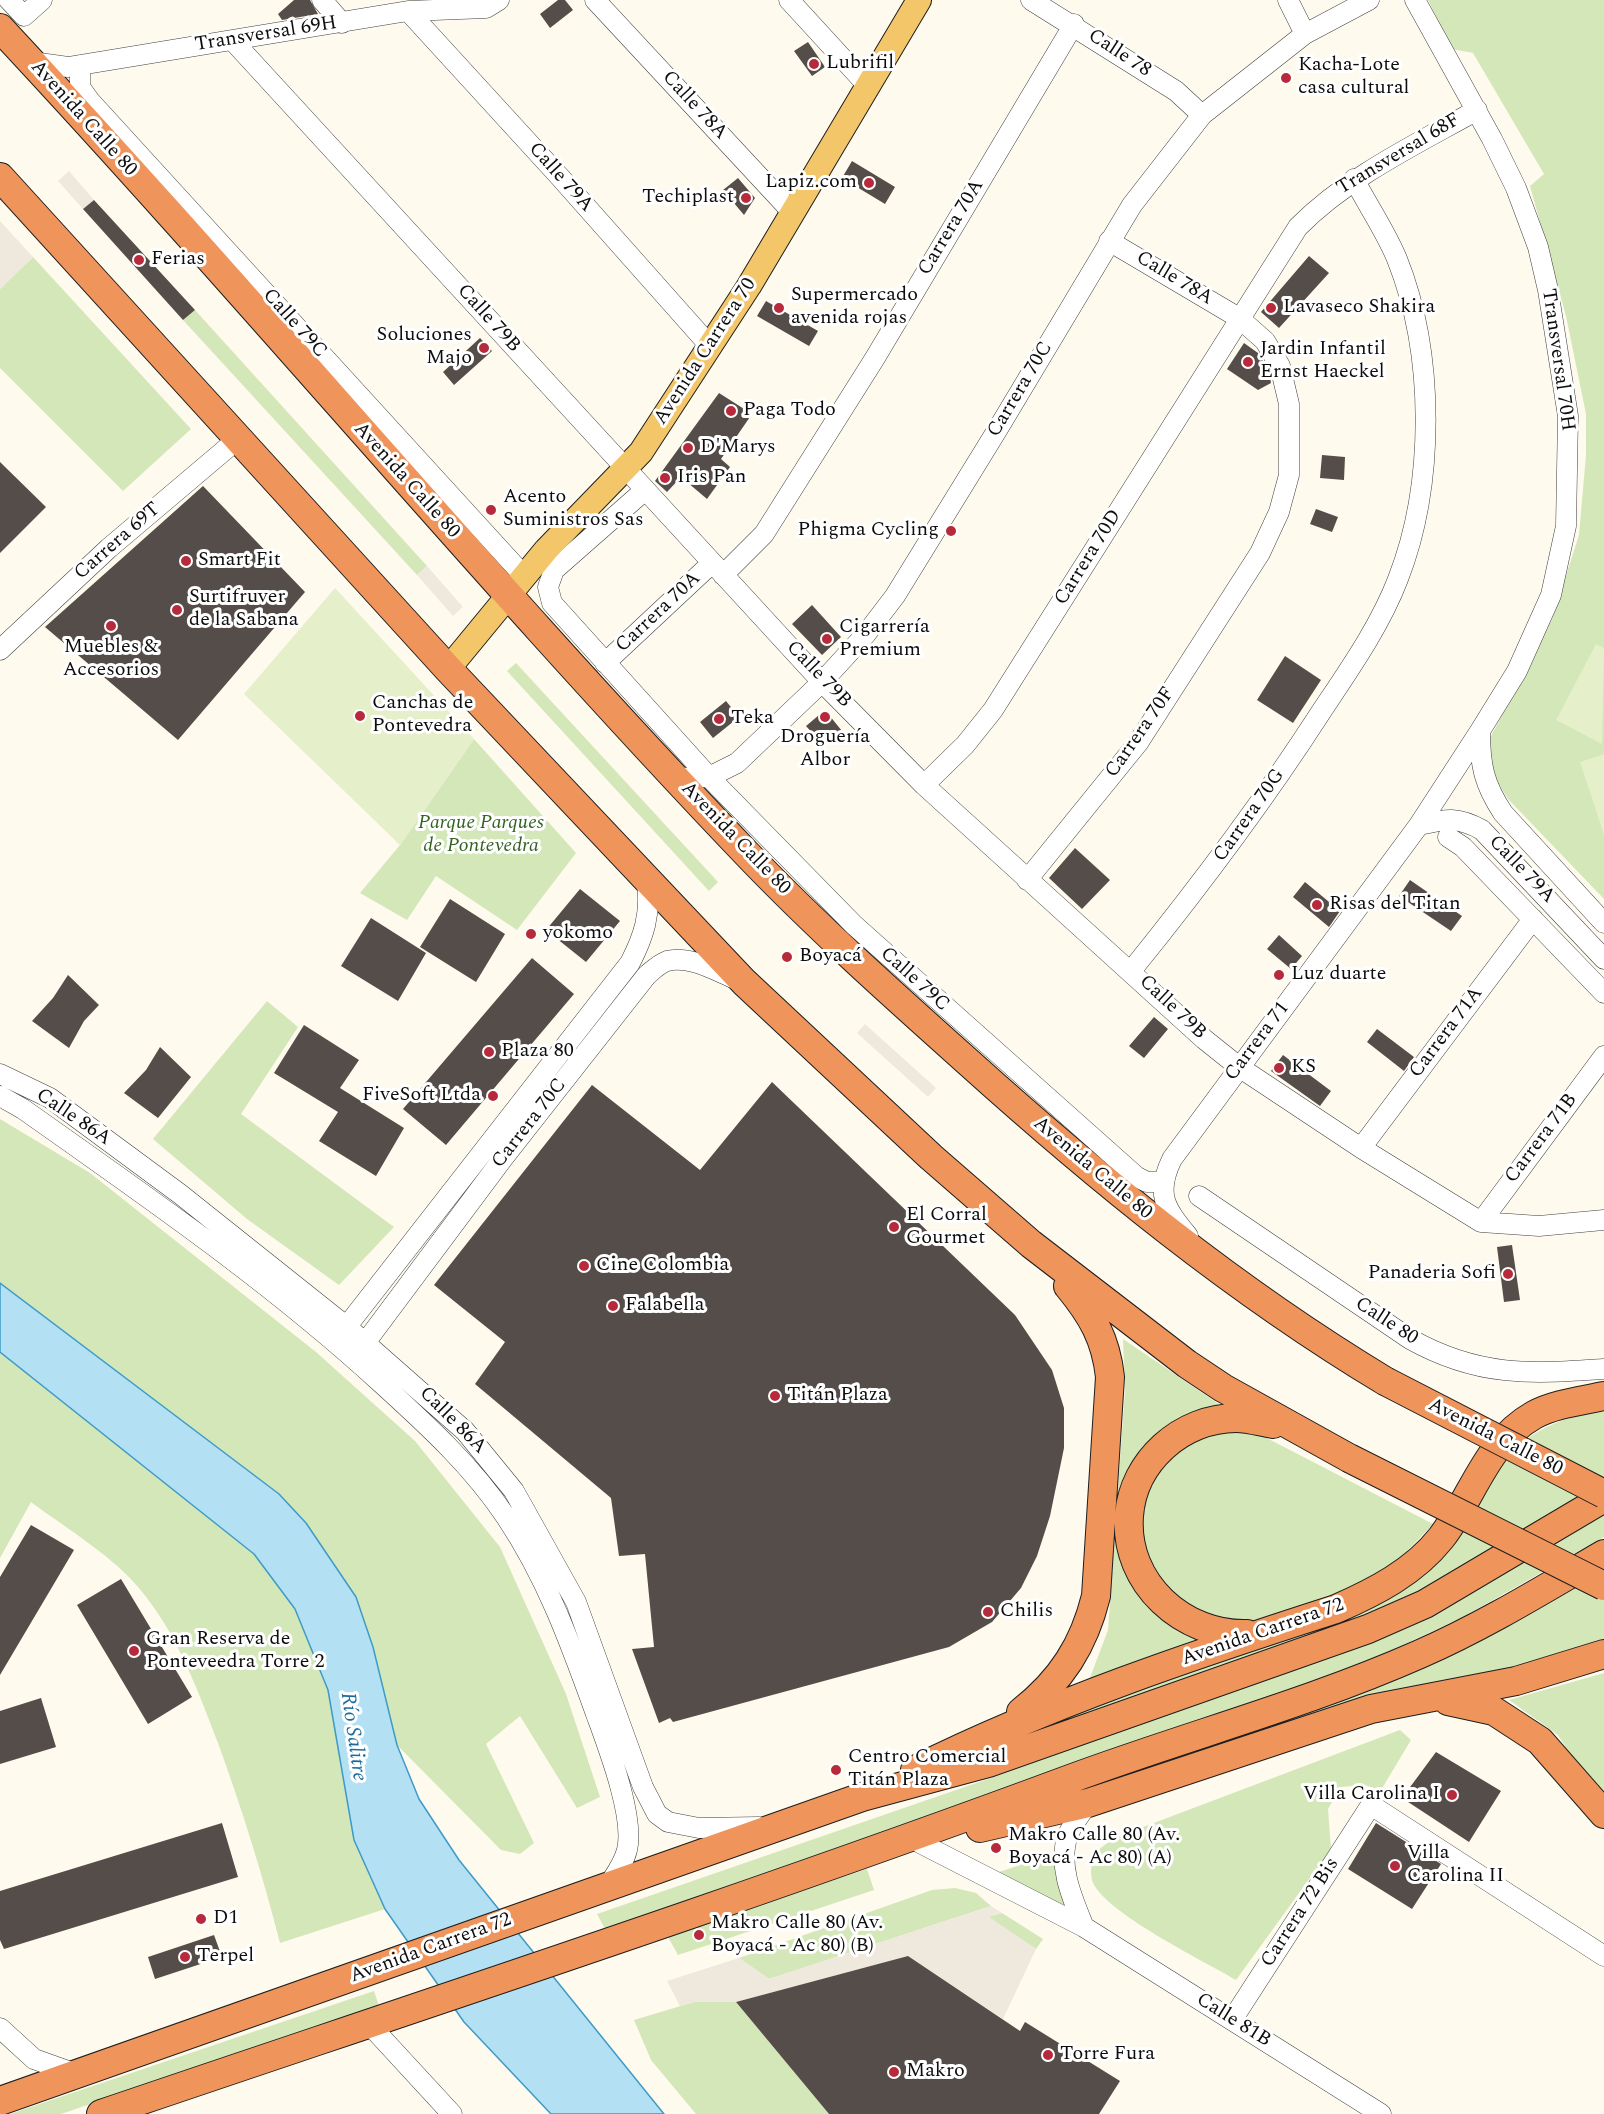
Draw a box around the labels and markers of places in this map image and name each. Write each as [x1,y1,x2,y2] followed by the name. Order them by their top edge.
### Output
[826,52,894,76] place label: Lubrifil
[1298,54,1409,101] place label: Kacha-Lote casa cultural
[807,57,821,71] marker: Lubrifil
[1279,71,1293,85] marker: Kacha-Lote casa cultural
[765,171,857,195] place label: Lapiz.com
[862,176,876,190] marker: Lapiz.com
[642,186,734,210] place label: Techiplast
[739,191,753,205] marker: Techiplast
[151,248,205,272] place label: Ferias
[132,253,146,267] marker: Ferias
[791,284,918,331] place label: Supermercado avenida rojas
[1283,296,1435,320] place label: Lavaseco Shakira
[772,301,786,315] marker: Supermercado avenida rojas
[1264,301,1278,315] marker: Lavaseco Shakira
[376,324,472,371] place label: Soluciones Majo
[1260,338,1386,385] place label: Jardin Infantil Ernst Haeckel
[477,341,491,355] marker: Soluciones Majo
[1241,355,1255,369] marker: Jardin Infantil Ernst Haeckel
[743,399,836,423] place label: Paga Todo
[724,404,738,418] marker: Paga Todo
[700,436,776,460] place label: D'Marys
[681,441,695,455] marker: D'Marys
[677,466,746,490] place label: Iris Pan
[658,471,672,485] marker: Iris Pan
[503,486,644,533] place label: Acento Suministros Sas
[484,503,498,517] marker: Acento Suministros Sas
[798,519,939,543] place label: Phigma Cycling
[944,524,958,538] marker: Phigma Cycling
[198,549,281,573] place label: Smart Fit
[179,554,193,568] marker: Smart Fit
[189,586,299,633] place label: Surtifruver de la Sabana
[170,603,184,617] marker: Surtifruver de la Sabana
[839,616,930,663] place label: Cigarrería Premium
[104,619,118,633] marker: Muebles & Accesorios
[820,632,834,646] marker: Cigarrería Premium
[63,636,159,683] place label: Muebles & Accesorios
[372,692,473,739] place label: Canchas de Pontevedra
[731,707,774,731] place label: Teka
[353,709,367,723] marker: Canchas de Pontevedra
[818,710,832,724] marker: Droguería Albor
[712,712,726,726] marker: Teka
[780,726,870,773] place label: Droguería Albor
[1329,893,1461,917] place label: Risas del Titan
[1310,898,1324,912] marker: Risas del Titan
[543,922,613,946] place label: yokomo
[524,927,538,941] marker: yokomo
[799,945,862,969] place label: Boyacá
[780,950,794,964] marker: Boyacá
[1291,963,1386,987] place label: Luz duarte
[1272,968,1286,982] marker: Luz duarte
[501,1040,574,1064] place label: Plaza 80
[482,1045,496,1059] marker: Plaza 80
[1291,1056,1316,1080] place label: KS
[1272,1061,1286,1075] marker: KS
[362,1084,481,1108] place label: FiveSoft Ltda
[486,1089,500,1103] marker: FiveSoft Ltda
[906,1204,987,1251] place label: El Corral Gourmet
[887,1220,901,1234] marker: El Corral Gourmet
[596,1254,729,1278] place label: Cine Colombia
[577,1259,591,1273] marker: Cine Colombia
[1368,1262,1496,1286] place label: Panaderia Sofi
[1501,1267,1515,1281] marker: Panaderia Sofi
[625,1294,705,1318] place label: Falabella
[606,1299,620,1313] marker: Falabella
[787,1384,888,1408] place label: Titán Plaza
[768,1389,782,1403] marker: Titán Plaza
[1000,1600,1053,1624] place label: Chilis
[981,1605,995,1619] marker: Chilis
[146,1628,324,1675] place label: Gran Reserva de Ponteveedra Torre 2
[127,1644,141,1658] marker: Gran Reserva de Ponteveedra Torre 2
[848,1746,1006,1793] place label: Centro Comercial Titán Plaza
[829,1763,843,1777] marker: Centro Comercial Titán Plaza
[1303,1783,1440,1807] place label: Villa Carolina I
[1445,1788,1459,1802] marker: Villa Carolina I
[1008,1824,1180,1871] place label: Makro Calle 80 (Av. Boyacá - Ac 80) (A)
[989,1841,1003,1855] marker: Makro Calle 80 (Av. Boyacá - Ac 80) (A)
[1407,1842,1504,1889] place label: Villa Carolina II
[1388,1859,1402,1873] marker: Villa Carolina II
[213,1907,238,1931] place label: D1
[194,1912,208,1926] marker: D1
[711,1912,883,1959] place label: Makro Calle 80 (Av. Boyacá - Ac 80) (B)
[692,1928,706,1942] marker: Makro Calle 80 (Av. Boyacá - Ac 80) (B)
[197,1945,254,1969] place label: Terpel
[178,1950,192,1964] marker: Terpel
[1060,2043,1155,2067] place label: Torre Fura
[1041,2048,1055,2062] marker: Torre Fura
[906,2060,965,2084] place label: Makro
[887,2065,901,2079] marker: Makro

